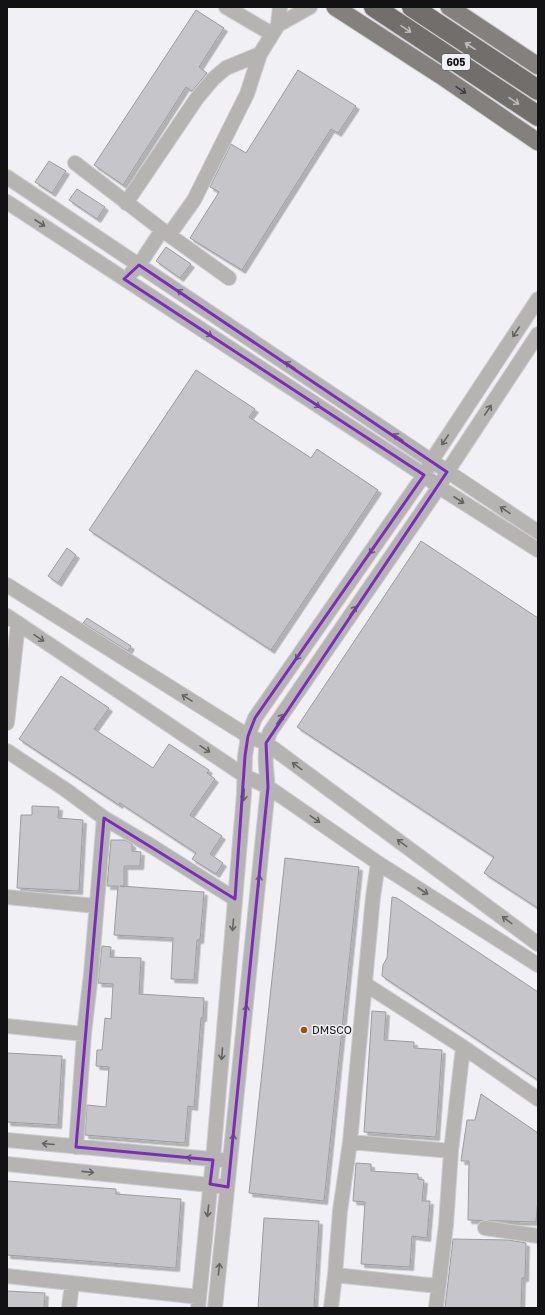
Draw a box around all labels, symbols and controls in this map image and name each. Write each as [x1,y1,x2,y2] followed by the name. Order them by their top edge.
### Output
[400,25,411,33] one-way arrow
[465,42,476,50] one-way arrow
[442,54,470,70] road number: 605
[456,86,467,94] one-way arrow
[509,97,520,105] one-way arrow
[34,219,45,227] one-way arrow
[176,289,187,297] one-way arrow
[512,326,520,338] one-way arrow
[201,329,212,337] one-way arrow
[285,361,296,369] one-way arrow
[310,400,321,408] one-way arrow
[484,404,492,416] one-way arrow
[393,433,404,441] one-way arrow
[441,435,449,446] one-way arrow
[453,495,464,504] one-way arrow
[500,506,511,515] one-way arrow
[369,543,377,554] one-way arrow
[349,606,357,617] one-way arrow
[34,633,45,642] one-way arrow
[295,650,303,661] one-way arrow
[181,694,193,702] one-way arrow
[276,713,284,724] one-way arrow
[199,745,210,753] one-way arrow
[292,762,303,770] one-way arrow
[241,788,248,801] one-way arrow
[309,815,320,823] one-way arrow
[397,839,408,847] one-way arrow
[255,875,262,888] one-way arrow
[417,888,429,896] one-way arrow
[501,916,512,925] one-way arrow
[229,918,237,931] one-way arrow
[242,1004,249,1017] one-way arrow
[312,1023,352,1036] place label: DMSCO
[299,1025,309,1035] marker: DMSCO
[218,1047,225,1060] one-way arrow
[229,1134,236,1147] one-way arrow
[42,1141,55,1148] one-way arrow
[186,1154,199,1162] one-way arrow
[81,1169,94,1176] one-way arrow
[204,1204,211,1217] one-way arrow
[216,1263,223,1276] one-way arrow

